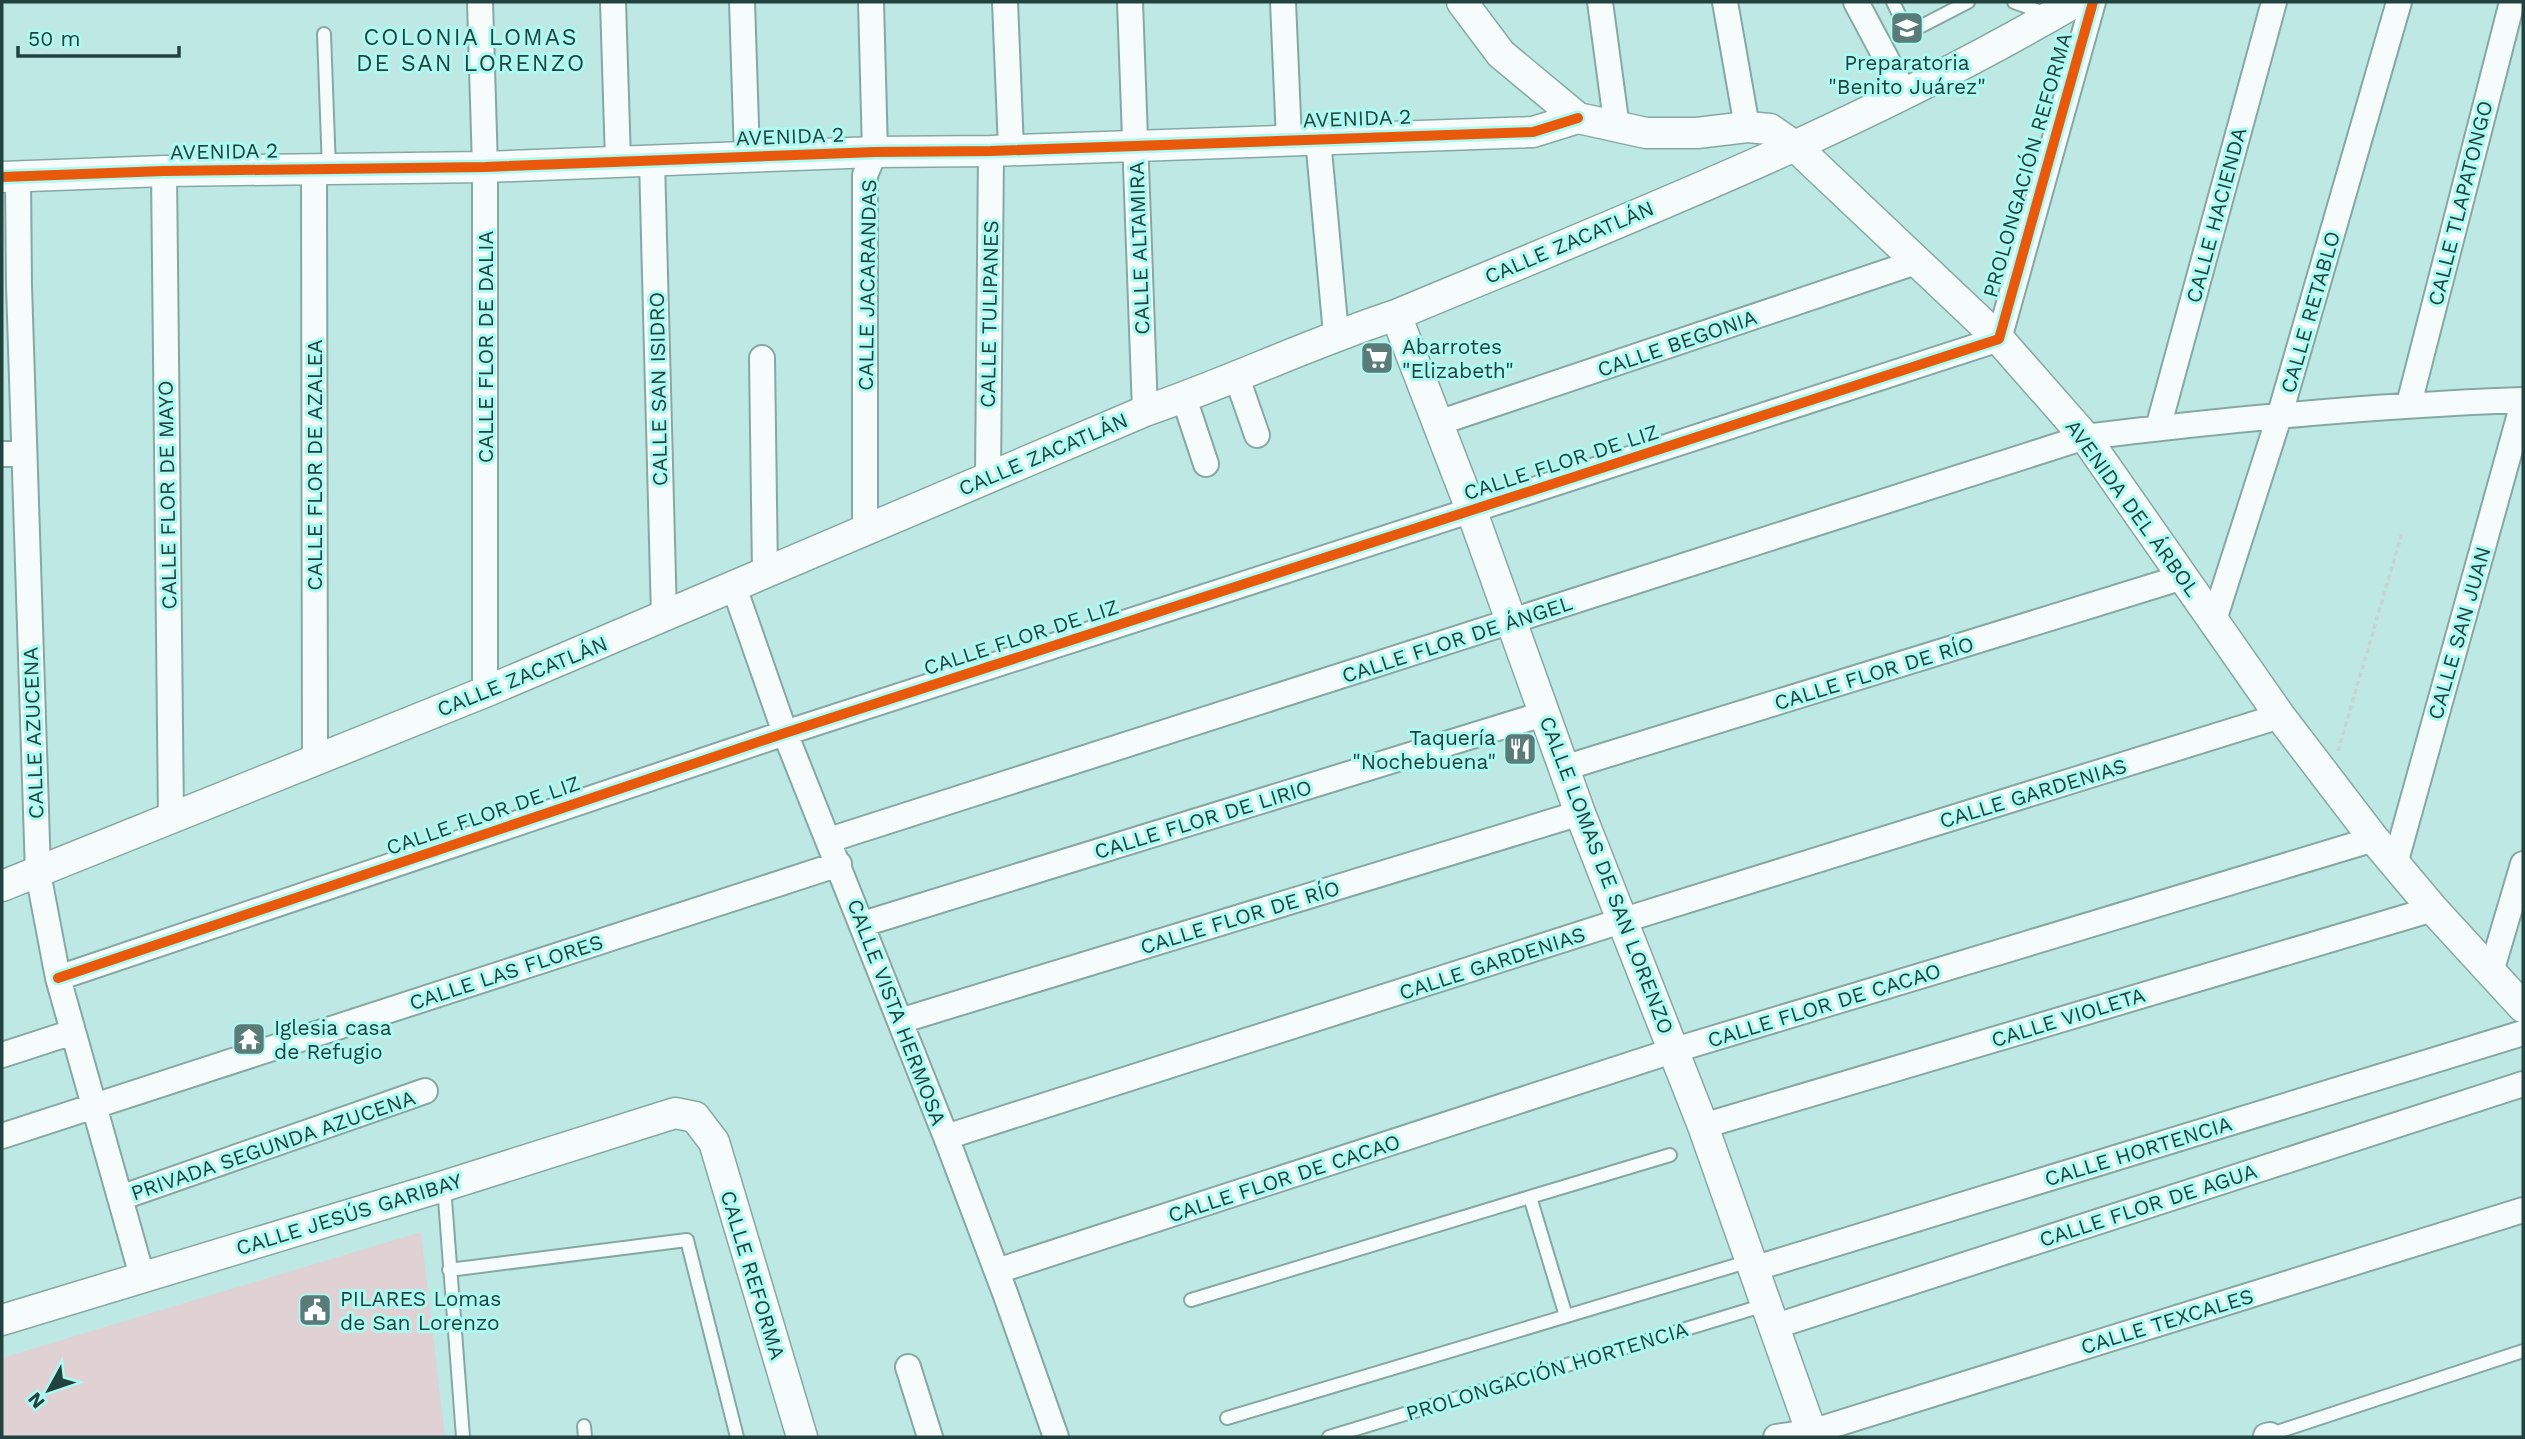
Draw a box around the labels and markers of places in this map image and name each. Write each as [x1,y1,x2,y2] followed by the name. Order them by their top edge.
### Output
[1888,9,1926,47] school or university icon: Preparatoria "Benito Juárez"
[1828,50,1986,99] place label: Preparatoria "Benito Juárez"
[1402,334,1514,383] place label: Abarrotes "Elizabeth"
[1358,339,1396,377] supermarket icon: Abarrotes "Elizabeth"
[1352,725,1496,774] place label: Taquería "Nochebuena"
[1501,730,1539,768] restaurant icon: Taquería "Nochebuena"
[274,1015,392,1064] place label: Iglesia casa de Refugio
[230,1020,268,1058] temple icon: Iglesia casa de Refugio
[340,1286,501,1335] place label: PILARES Lomas de San Lorenzo
[296,1291,334,1329] public building icon: PILARES Lomas de San Lorenzo

